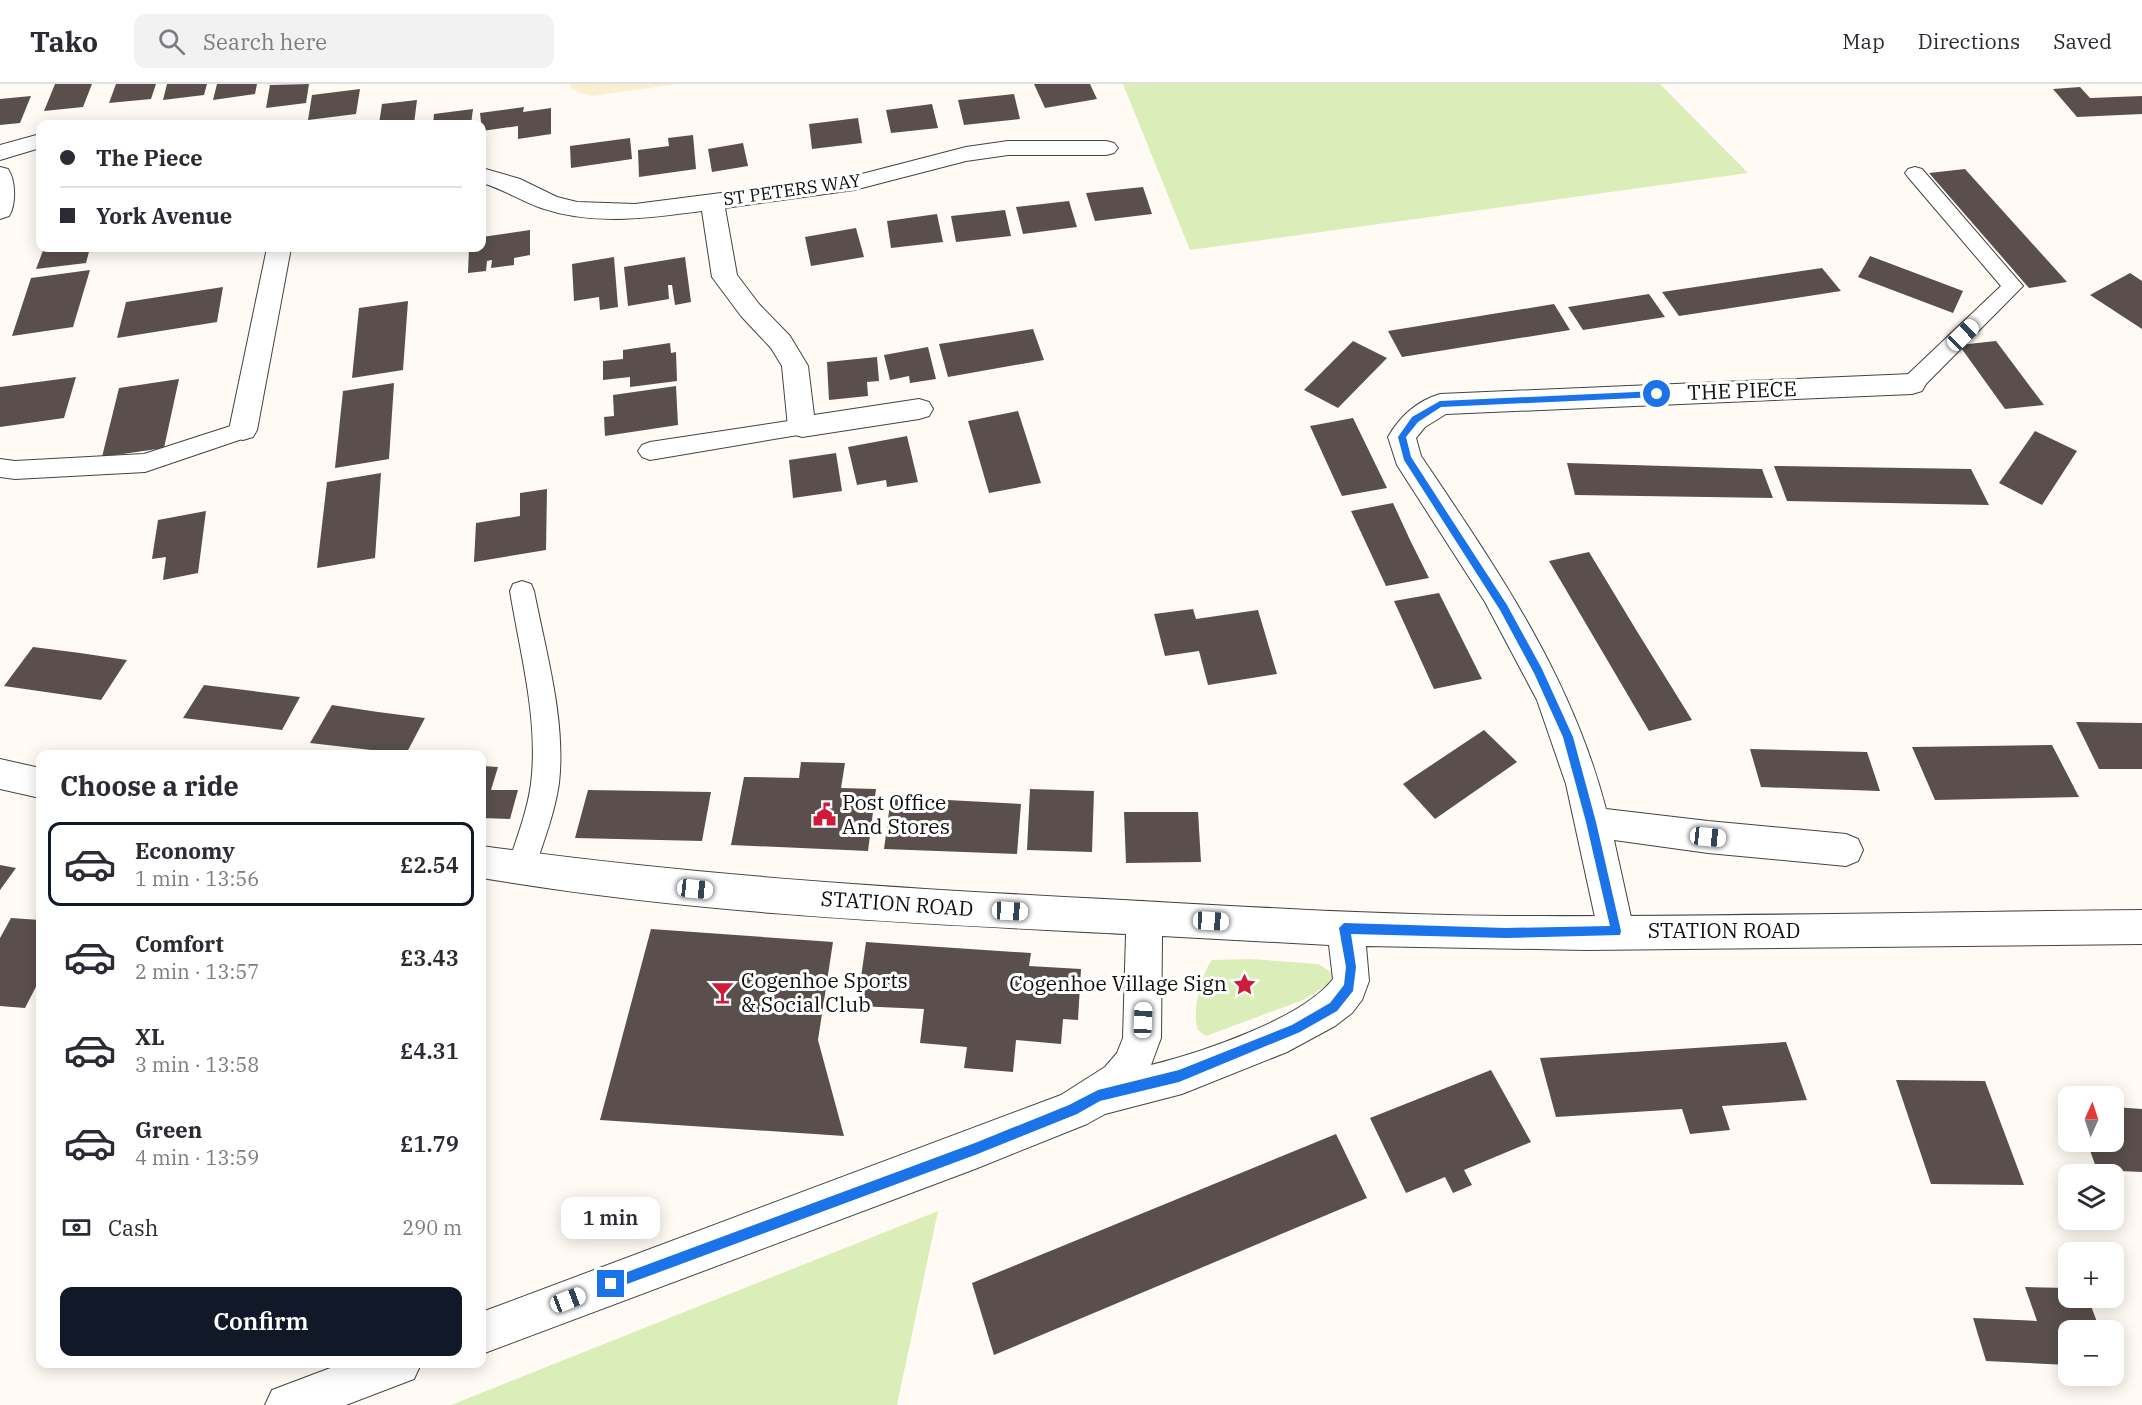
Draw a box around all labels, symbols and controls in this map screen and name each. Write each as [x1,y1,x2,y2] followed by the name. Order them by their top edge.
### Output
[134,14,554,68] search box
[30,23,98,60] text: Tako
[155,25,188,58] icon: search
[203,27,327,56] text: Search here
[1842,27,1885,55] text: Map
[1918,27,2020,55] text: Directions
[2053,27,2112,55] text: Saved
[96,143,203,172] text: The Piece
[722,168,863,211] street label: ST PETERS WAY
[96,201,232,230] text: York Avenue
[1944,316,1982,354] car
[1687,374,1797,406] street label: THE PIECE
[1643,380,1670,407] route start
[60,768,239,803] text: Choose a ride
[842,788,950,840] place label: Post Office And Stores
[811,802,837,828] public building icon: Post Office And Stores
[1689,826,1727,848] car
[135,836,235,865] text: Economy
[63,837,117,891] icon: car
[400,850,459,879] text: £2.54
[135,865,259,892] text: 1 min · 13:56
[676,878,714,900] car
[820,884,974,922] street label: STATION ROAD
[992,901,1028,921] car
[1193,911,1229,931] car
[1648,916,1800,944] street label: STATION ROAD
[135,929,224,958] text: Comfort
[63,930,117,984] icon: car
[400,943,459,972] text: £3.43
[135,958,259,985] text: 2 min · 13:57
[741,966,908,1018] place label: Cogenhoe Sports & Social Club
[1009,969,1227,997] place label: Cogenhoe Village Sign
[1232,971,1258,997] place icon: Cogenhoe Village Sign
[710,980,736,1006] bar icon: Cogenhoe Sports & Social Club
[1133,1002,1153,1038] car
[135,1022,165,1051] text: XL
[63,1023,117,1077] icon: car
[400,1036,459,1065] text: £4.31
[135,1051,259,1078] text: 3 min · 13:58
[2058,1086,2124,1152] north arrow
[2058,1086,2124,1386] map controls
[135,1115,202,1144] text: Green
[63,1116,117,1170] icon: car
[400,1129,459,1158] text: £1.79
[135,1144,259,1171] text: 4 min · 13:59
[2058,1164,2124,1230] button: layers
[562,1197,660,1239] callout: 1 min
[583,1204,638,1231] text: 1 min
[60,1211,93,1244] icon: cash
[108,1213,159,1242] text: Cash
[402,1214,462,1241] text: 290 m
[2058,1242,2124,1308] button: +
[597,1270,624,1297] route end
[548,1285,588,1315] car
[60,1287,462,1356] button: Confirm
[2058,1320,2124,1386] button: −

